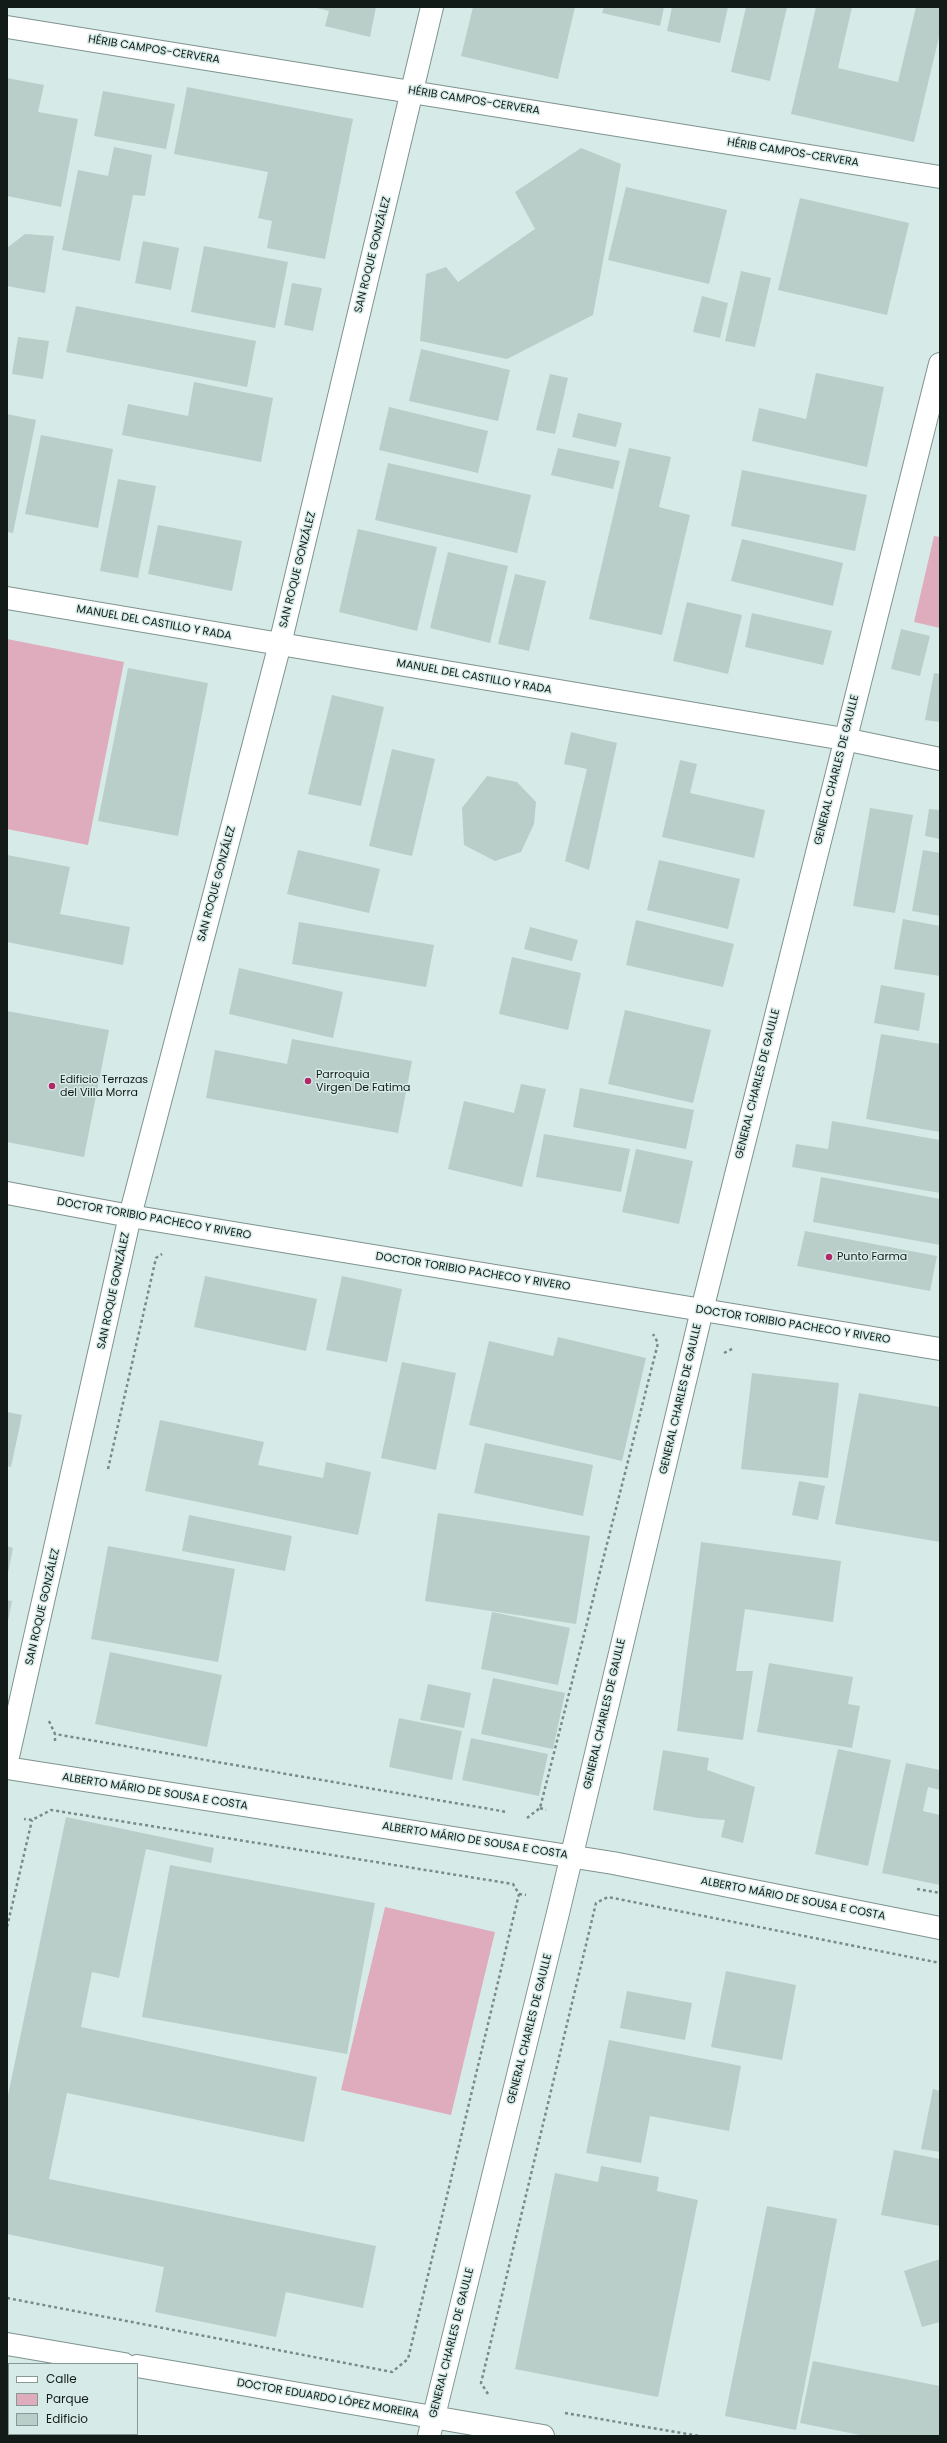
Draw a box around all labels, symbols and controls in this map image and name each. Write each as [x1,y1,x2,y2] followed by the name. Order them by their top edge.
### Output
[87,33,221,67] street label: HÉRIB CAMPOS-CERVERA
[407,84,541,118] street label: HÉRIB CAMPOS-CERVERA
[726,136,860,170] street label: HÉRIB CAMPOS-CERVERA
[352,196,394,314] street label: SAN ROQUE GONZÁLEZ
[277,511,319,629] street label: SAN ROQUE GONZÁLEZ
[75,603,233,643] street label: MANUEL DEL CASTILLO Y RADA
[395,657,553,697] street label: MANUEL DEL CASTILLO Y RADA
[812,694,862,846] street label: GENERAL CHARLES DE GAULLE
[195,825,239,943] street label: SAN ROQUE GONZÁLEZ
[733,1008,783,1160] street label: GENERAL CHARLES DE GAULLE
[316,1068,410,1094] place label: Parroquia Virgen De Fatima
[60,1073,148,1099] place label: Edificio Terrazas del Villa Morra
[303,1076,313,1086] marker: Parroquia Virgen De Fatima
[47,1081,57,1091] marker: Edificio Terrazas del Villa Morra
[56,1195,252,1243] street label: DOCTOR TORIBIO PACHECO Y RIVERO
[95,1231,133,1351] street label: SAN ROQUE GONZÁLEZ
[375,1250,571,1294] street label: DOCTOR TORIBIO PACHECO Y RIVERO
[837,1250,907,1264] place label: Punto Farma
[824,1252,834,1262] marker: Punto Farma
[695,1303,891,1347] street label: DOCTOR TORIBIO PACHECO Y RIVERO
[657,1322,705,1476] street label: GENERAL CHARLES DE GAULLE
[23,1547,63,1667] street label: SAN ROQUE GONZÁLEZ
[581,1637,629,1791] street label: GENERAL CHARLES DE GAULLE
[61,1771,249,1813] street label: ALBERTO MÁRIO DE SOUSA E COSTA
[381,1820,569,1862] street label: ALBERTO MÁRIO DE SOUSA E COSTA
[700,1875,886,1923] street label: ALBERTO MÁRIO DE SOUSA E COSTA
[505,1953,555,2105] street label: GENERAL CHARLES DE GAULLE
[427,2267,477,2419] street label: GENERAL CHARLES DE GAULLE
[8,2363,138,2435] legend
[46,2370,77,2387] text: Calle
[236,2376,420,2422] street label: DOCTOR EDUARDO LÓPEZ MOREIRA
[46,2390,89,2407] text: Parque
[46,2410,88,2427] text: Edificio

